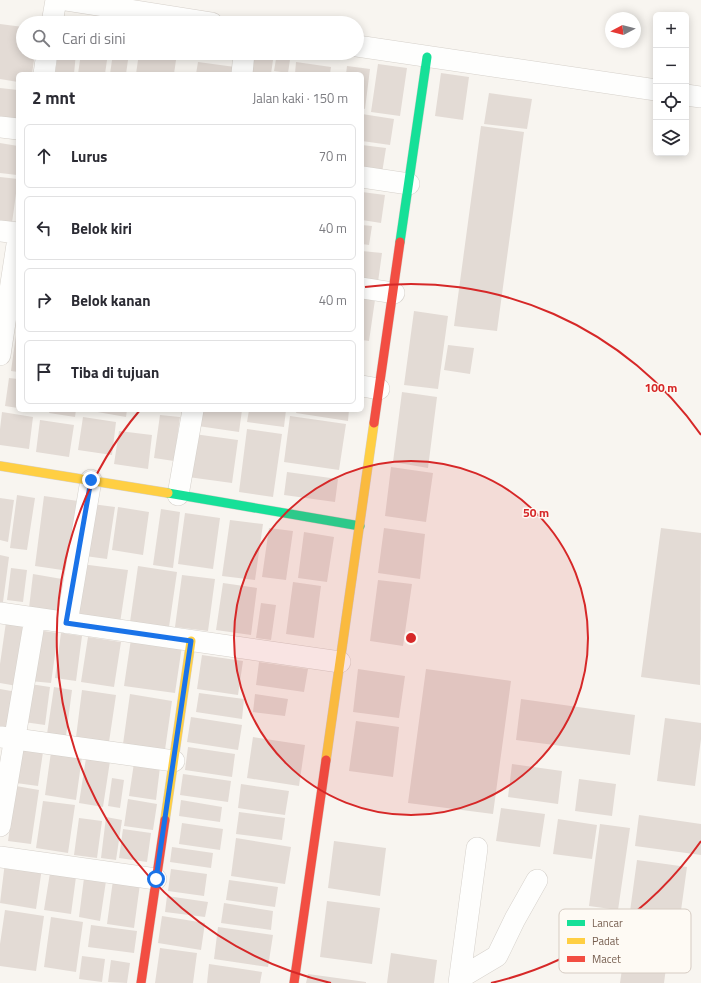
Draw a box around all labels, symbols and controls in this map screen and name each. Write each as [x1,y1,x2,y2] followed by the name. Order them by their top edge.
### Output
[605,12,641,48] north arrow
[653,12,689,156] map controls
[653,12,689,48] button: +
[16,16,364,60] search box
[30,27,52,49] icon: search
[62,27,126,50] text: Cari di sini
[653,48,689,84] button: −
[653,84,689,120] button: locate
[32,85,75,111] text: 2 mnt
[252,88,348,108] text: Jalan kaki · 150 m
[653,120,689,156] button: layers
[33,145,55,167] icon: ahead
[71,145,107,168] text: Lurus
[319,146,347,166] text: 70 m
[33,217,55,239] icon: left
[71,217,132,240] text: Belok kiri
[319,218,347,238] text: 40 m
[33,289,55,311] icon: right
[71,289,151,312] text: Belok kanan
[319,290,347,310] text: 40 m
[33,361,55,383] icon: arrive
[71,361,159,384] text: Tiba di tujuan
[645,378,677,397] text: 100 m
[82,471,100,489] route end
[523,503,549,522] text: 50 m
[404,631,418,645] centre of rings
[147,870,165,888] route start
[559,909,691,973] legend
[592,915,623,931] text: Lancar
[592,933,619,949] text: Padat
[592,951,621,967] text: Macet

